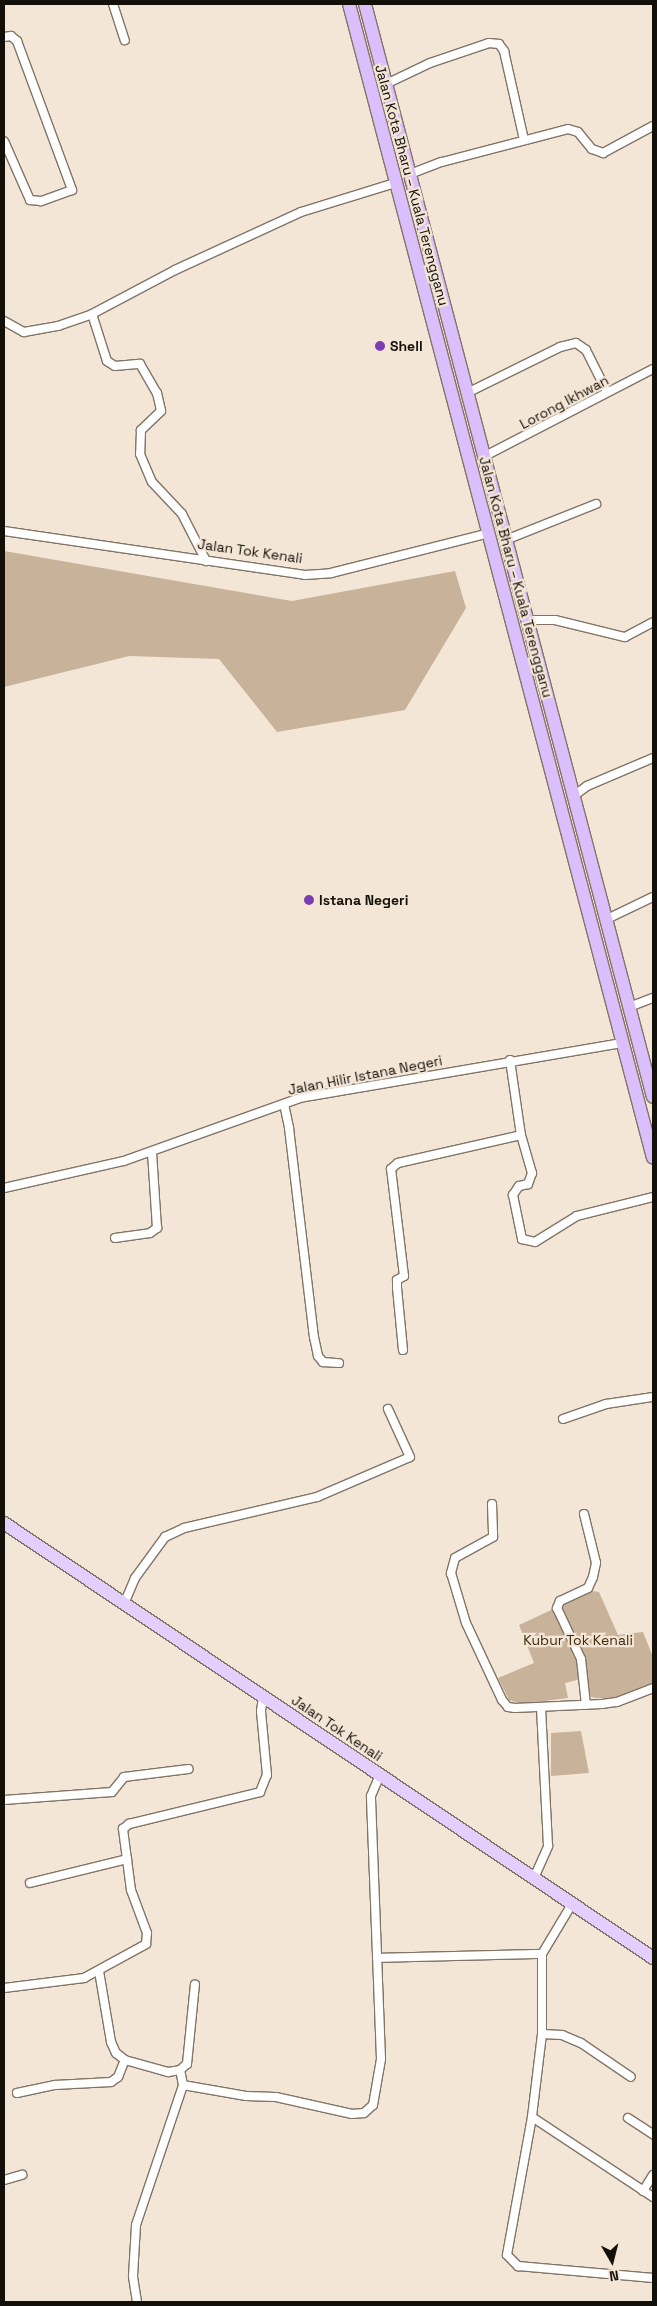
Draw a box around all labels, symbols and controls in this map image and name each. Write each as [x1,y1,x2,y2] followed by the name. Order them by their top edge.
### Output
[372,62,452,308] street label: Jalan Kota Bharu – Kuala Terengganu
[390,338,423,354] place label: Shell
[374,340,386,352] marker: Shell
[517,372,611,432] street label: Lorong Ikhwan
[476,454,556,700] street label: Jalan Kota Bharu – Kuala Terengganu
[196,535,304,567] street label: Jalan Tok Kenali
[319,892,408,908] place label: Istana Negeri
[303,894,315,906] marker: Istana Negeri
[286,1052,444,1098] street label: Jalan Hilir Istana Negeri
[523,1632,633,1648] park label: Kubur Tok Kenali
[288,1691,386,1765] street label: Jalan Tok Kenali
[587,2236,637,2286] north arrow
[608,2266,620,2285] text: N

